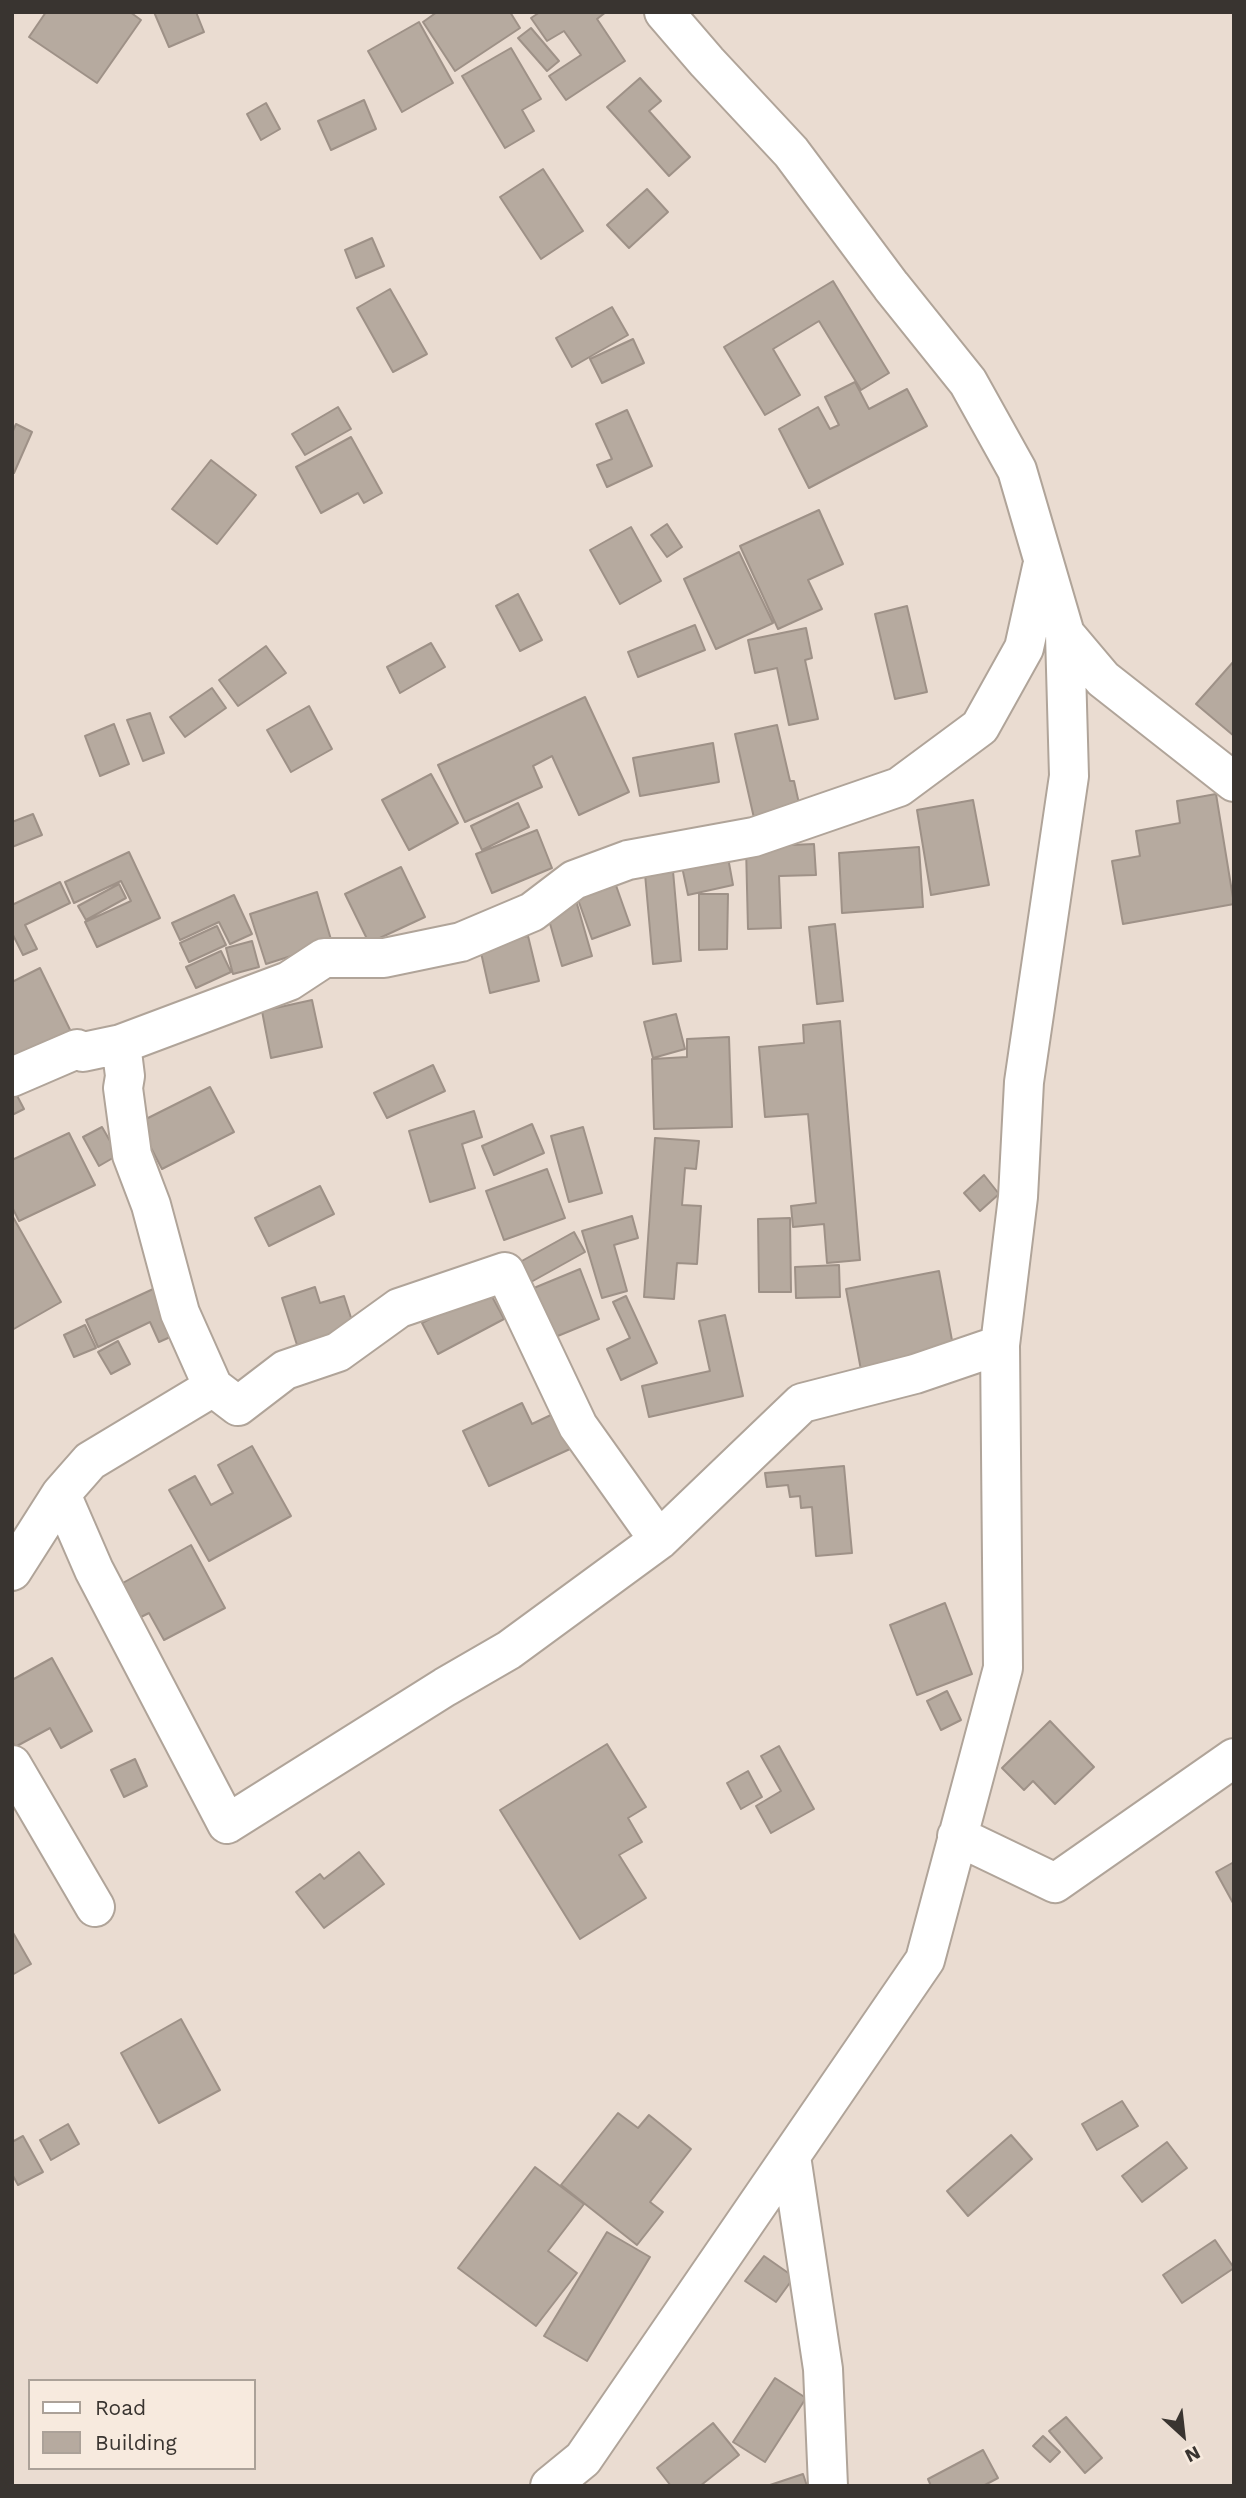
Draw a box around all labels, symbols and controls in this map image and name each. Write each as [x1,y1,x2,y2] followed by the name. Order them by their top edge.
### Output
[28,2379,256,2470] legend
[95,2395,146,2420] text: Road
[1148,2400,1218,2470] north arrow
[95,2430,177,2455] text: Building
[1181,2441,1204,2468] text: N

